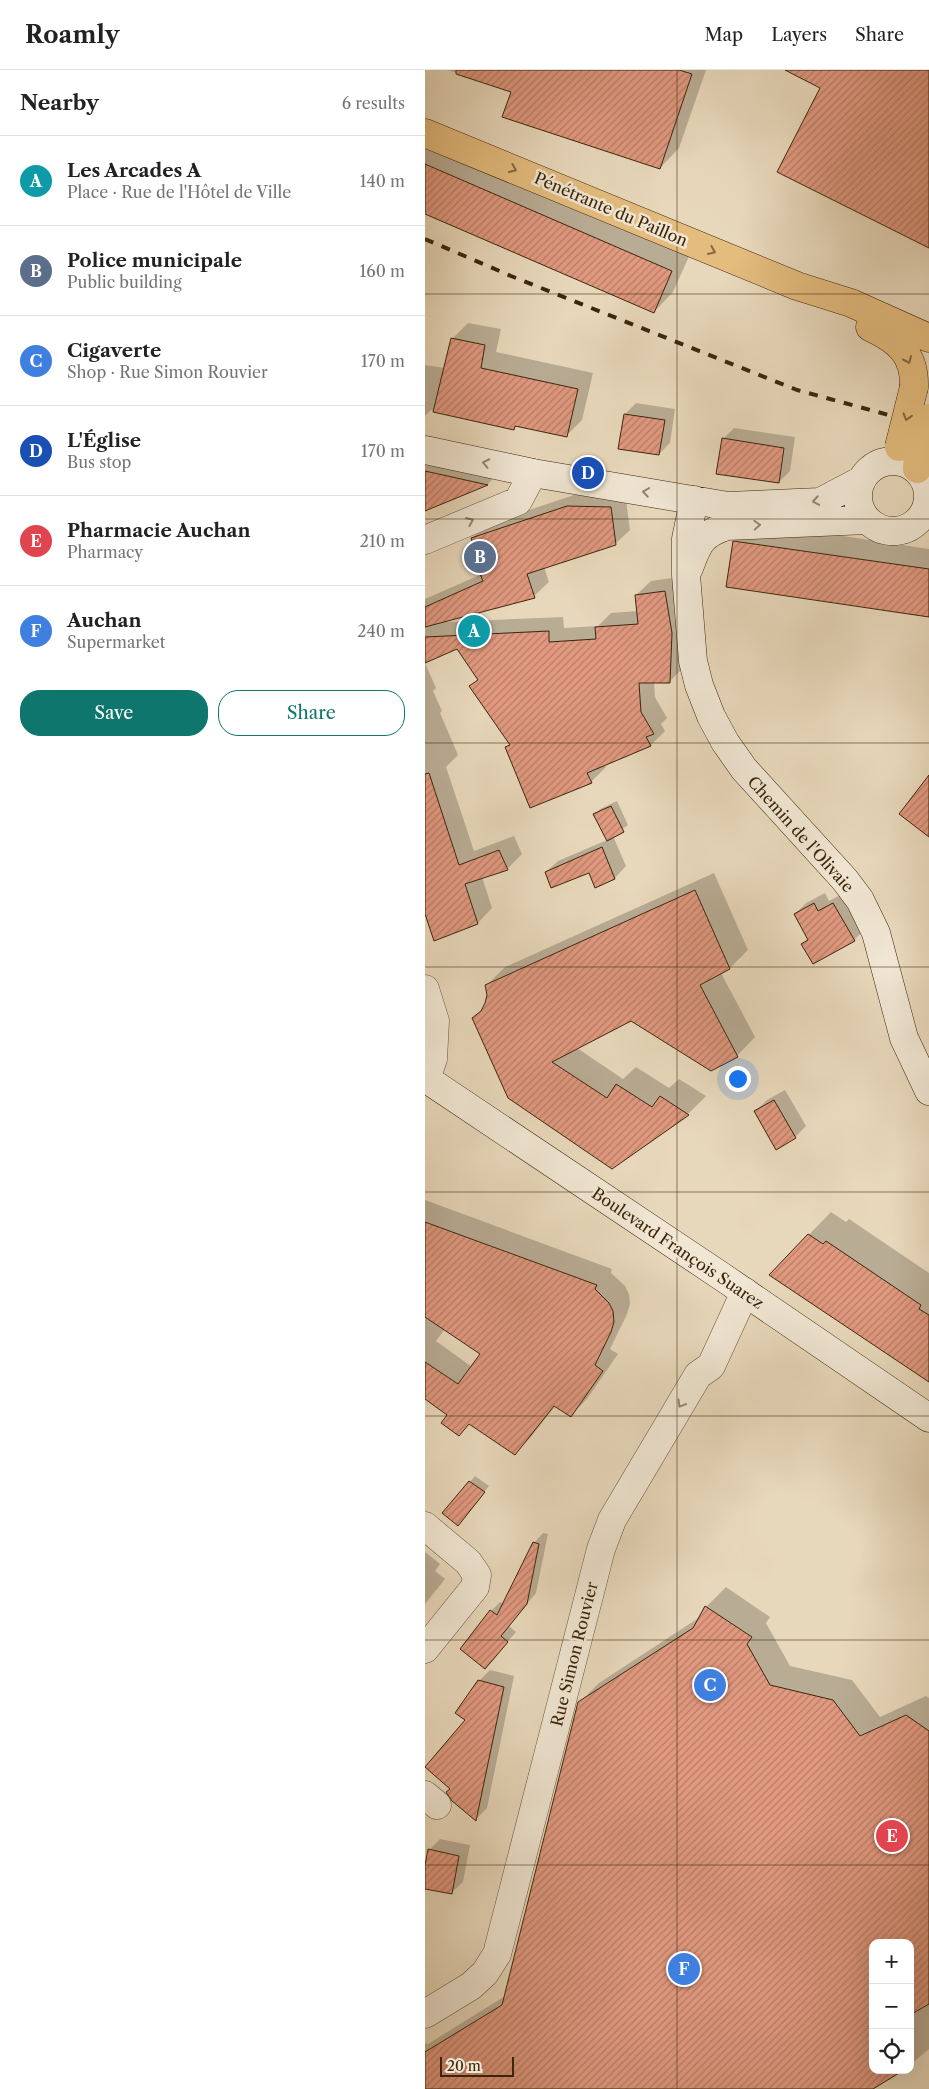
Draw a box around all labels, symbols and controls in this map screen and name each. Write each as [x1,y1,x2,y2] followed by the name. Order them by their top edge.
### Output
[25,20,119,49] text: Roamly
[705,24,743,46] text: Map
[771,24,827,46] text: Layers
[855,24,904,46] text: Share
[20,90,99,115] text: Nearby
[342,93,405,113] text: 6 results
[67,159,201,182] text: Les Arcades A
[508,162,517,173] one-way arrow
[531,168,691,250] street label: Pénétrante du Paillon
[30,171,42,191] text: A
[360,171,405,191] text: 140 m
[67,182,291,202] text: Place · Rue de l'Hôtel de Ville
[707,245,716,255] one-way arrow
[67,249,242,272] text: Police municipale
[30,261,42,281] text: B
[360,261,405,281] text: 160 m
[67,272,182,292] text: Public building
[67,339,161,362] text: Cigaverte
[30,351,42,371] text: C
[361,351,405,371] text: 170 m
[902,355,913,364] one-way arrow
[67,362,268,382] text: Shop · Rue Simon Rouvier
[902,412,912,421] one-way arrow
[67,429,141,452] text: L'Église
[29,441,43,461] text: D
[361,441,405,461] text: 170 m
[67,452,131,472] text: Bus stop
[572,454,604,492] pin: D
[482,458,490,469] one-way arrow
[641,488,650,498] one-way arrow
[812,495,821,505] one-way arrow
[465,517,474,528] one-way arrow
[67,519,250,542] text: Pharmacie Auchan
[753,519,761,530] one-way arrow
[30,531,42,551] text: E
[360,531,405,551] text: 210 m
[464,538,496,576] pin: B
[67,542,143,562] text: Pharmacy
[67,609,142,632] text: Auchan
[458,612,490,650] pin: A
[31,621,41,641] text: F
[357,621,405,641] text: 240 m
[67,632,165,652] text: Supermarket
[20,690,208,736] button: Save
[218,690,405,736] button: Share
[744,772,859,896] street label: Chemin de l'Olivaie
[725,1066,751,1092] your location
[588,1183,768,1313] street label: Boulevard François Suarez
[678,1398,688,1407] one-way arrow
[546,1579,602,1728] street label: Rue Simon Rouvier
[694,1666,726,1704] pin: C
[876,1817,908,1855] pin: E
[869,1939,914,2074] map controls
[869,1939,914,1984] button: +
[668,1950,700,1988] pin: F
[869,1984,914,2029] button: −
[869,2029,914,2074] button: locate
[440,2054,514,2077] scale bar
[447,2057,481,2075] text: 20 m

